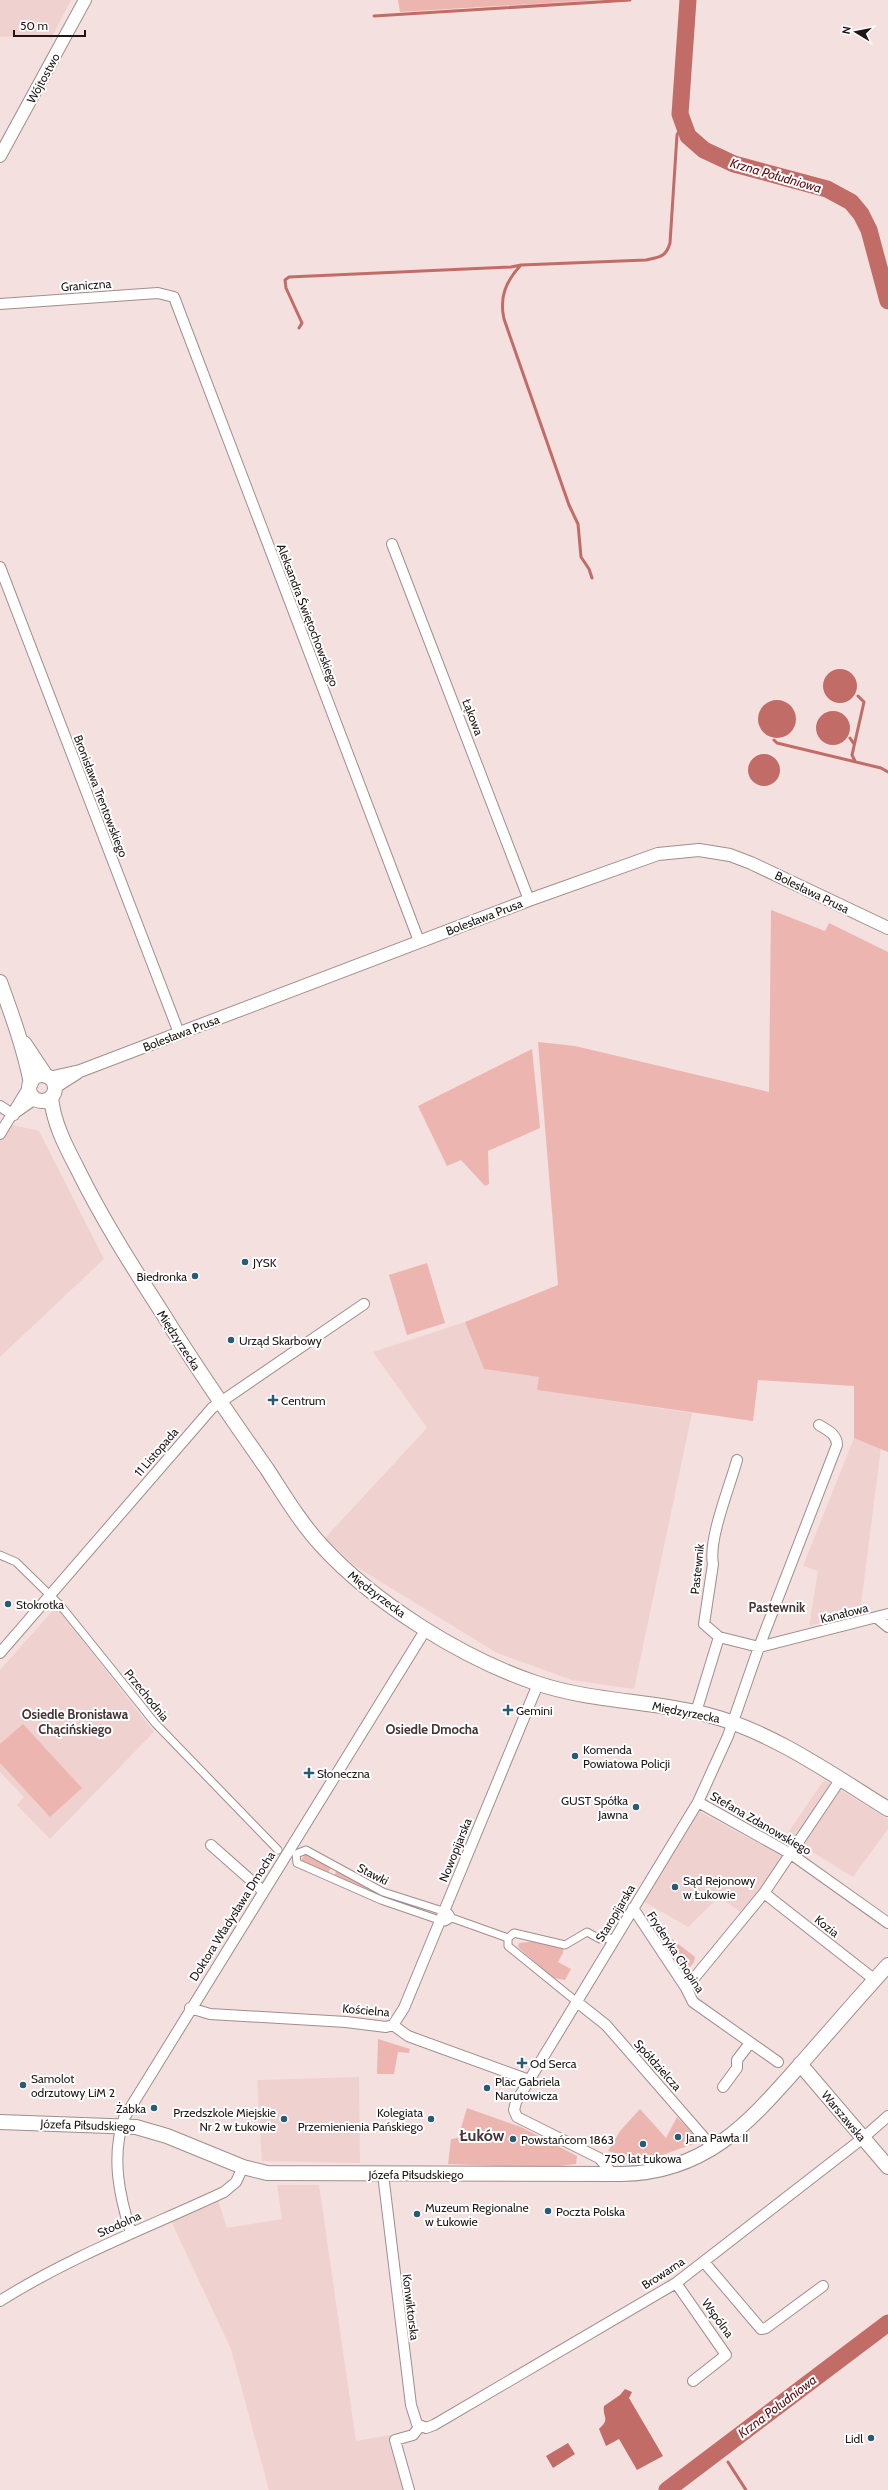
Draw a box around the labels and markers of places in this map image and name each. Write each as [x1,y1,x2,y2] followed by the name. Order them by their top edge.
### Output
[252,1255,277,1270] place label: JYSK
[240,1257,250,1267] marker: JYSK
[137,1269,187,1284] place label: Biedronka
[190,1271,200,1281] marker: Biedronka
[239,1333,322,1348] place label: Urząd Skarbowy
[226,1335,236,1345] marker: Urząd Skarbowy
[281,1393,326,1408] place label: Centrum
[268,1395,278,1405] marker: Centrum
[16,1597,64,1612] place label: Stokrotka
[3,1599,13,1609] marker: Stokrotka
[516,1703,552,1718] place label: Gemini
[503,1705,513,1715] marker: Gemini
[583,1742,670,1771] place label: Komenda Powiatowa Policji
[570,1751,580,1761] marker: Komenda Powiatowa Policji
[317,1766,370,1781] place label: Słoneczna
[304,1768,314,1778] marker: Słoneczna
[561,1793,628,1822] place label: GUST Spółka Jawna
[631,1802,641,1812] marker: GUST Spółka Jawna
[683,1873,755,1902] place label: Sąd Rejonowy w Łukowie
[670,1882,680,1892] marker: Sąd Rejonowy w Łukowie
[530,2056,577,2071] place label: Od Serca
[517,2058,527,2068] marker: Od Serca
[31,2071,115,2100] place label: Samolot odrzutowy LiM 2
[495,2074,560,2103] place label: Plac Gabriela Narutowicza
[18,2080,28,2090] marker: Samolot odrzutowy LiM 2
[482,2083,492,2093] marker: Plac Gabriela Narutowicza
[116,2101,146,2116] place label: Żabka
[149,2103,159,2113] marker: Żabka
[173,2105,276,2134] place label: Przedszkole Miejskie Nr 2 w Łukowie
[298,2105,423,2134] place label: Kolegiata Przemienienia Pańskiego
[279,2114,289,2124] marker: Przedszkole Miejskie Nr 2 w Łukowie
[426,2114,436,2124] marker: Kolegiata Przemienienia Pańskiego
[685,2130,748,2145] place label: Jana Pawła II
[521,2132,614,2147] place label: Powstańcom 1863
[673,2132,683,2142] marker: Jana Pawła II
[508,2134,518,2144] marker: Powstańcom 1863
[638,2139,648,2149] marker: 750 lat Łukowa
[604,2151,682,2166] place label: 750 lat Łukowa
[425,2200,529,2229] place label: Muzeum Regionalne w Łukowie
[556,2204,625,2219] place label: Poczta Polska
[543,2206,553,2216] marker: Poczta Polska
[412,2209,422,2219] marker: Muzeum Regionalne w Łukowie
[845,2431,863,2446] place label: Lidl
[866,2433,876,2443] marker: Lidl

